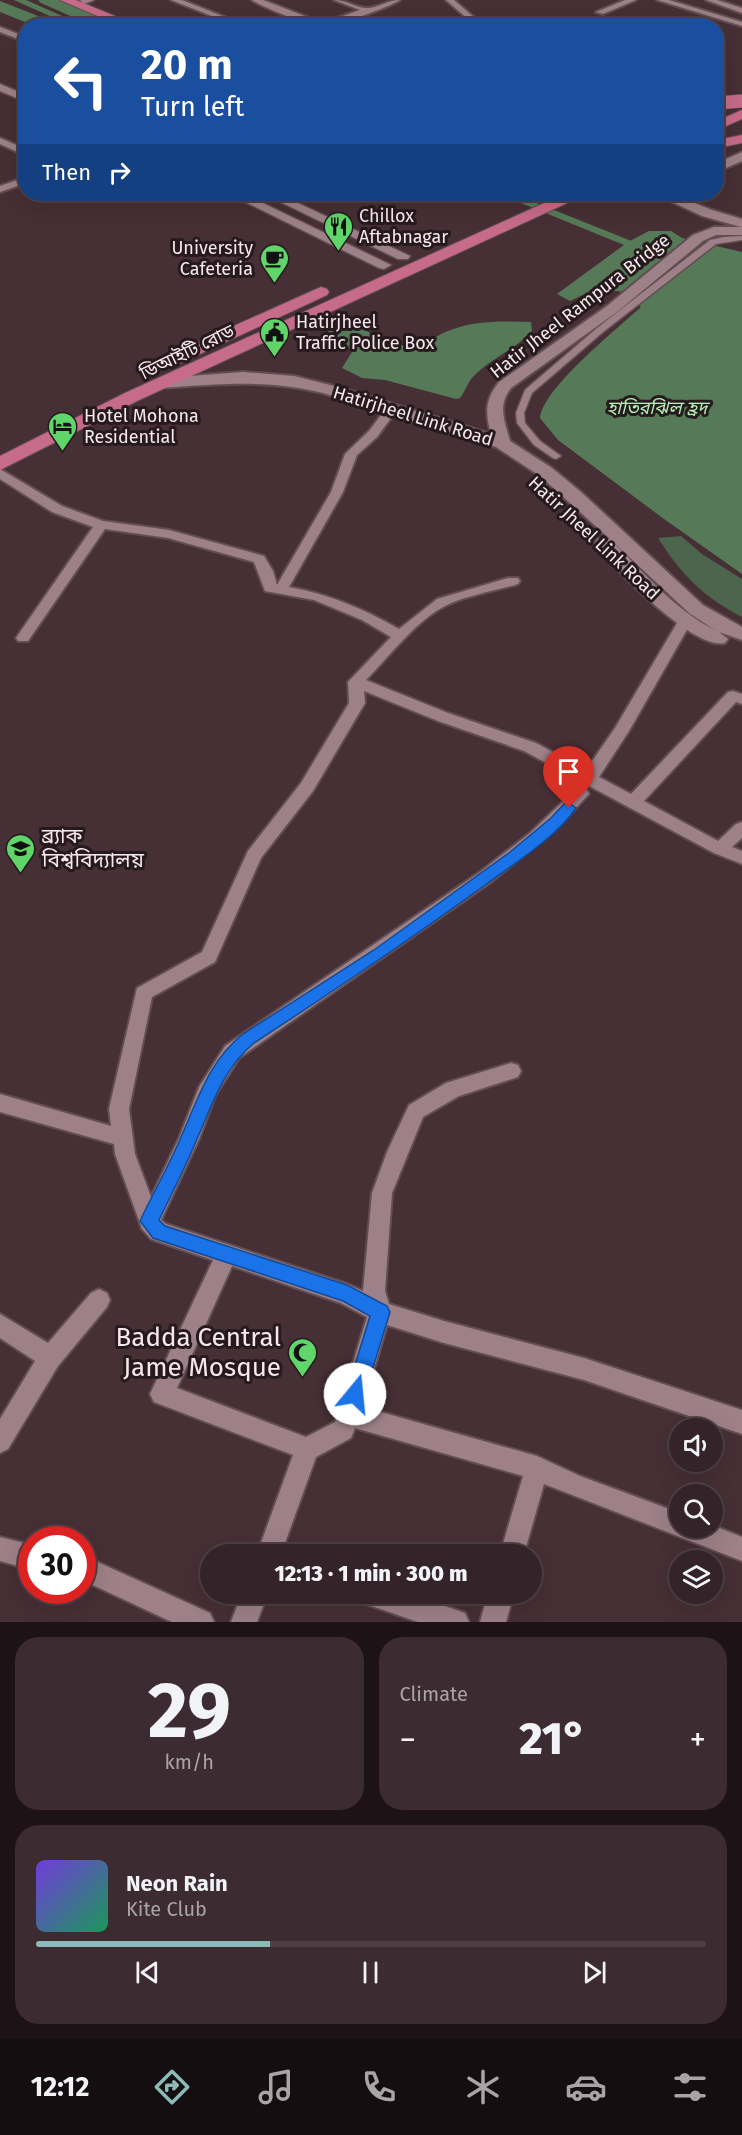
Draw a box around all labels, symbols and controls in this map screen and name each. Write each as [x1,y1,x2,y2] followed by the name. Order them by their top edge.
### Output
[141,40,233,90] text: 20 m
[42,42,120,120] icon: left
[141,91,244,123] text: Turn left
[103,156,136,189] icon: right
[42,159,91,186] text: Then
[359,205,448,248] place label: Chillox Aftabnagar
[322,210,354,252] restaurant icon: Chillox Aftabnagar
[486,229,674,383] street label: Hatir Jheel Rampura Bridge
[171,237,253,280] place label: University Cafeteria
[258,242,290,284] cafe icon: University Cafeteria
[296,311,435,354] place label: Hatirjheel Traffic Police Box
[259,316,291,358] public building icon: Hatirjheel Traffic Police Box
[135,320,238,385] street label: ডিআইটি রোড
[331,381,495,451] street label: Hatirjheel Link Road
[607,397,710,419] water label: হাতিরঝিল হ্রদ
[84,405,199,448] place label: Hotel Mohona Residential
[47,410,79,452] hotel icon: Hotel Mohona Residential
[524,472,664,604] street label: Hatir Jheel Link Road
[543,746,594,808] pin
[552,755,585,788] icon: arrive
[41,823,145,873] place label: ব্র্যাক বিশ্ববিদ্যালয়
[5,832,37,874] school or university icon: ব্র্যাক বিশ্ববিদ্যালয়
[115,1322,281,1383] place label: Badda Central Jame Mosque
[286,1336,318,1378] mosque icon: Badda Central Jame Mosque
[323,1362,387,1426] position arrow
[669,1418,723,1604] map controls
[669,1418,723,1472] button: sound
[669,1484,723,1538] button: search
[18,1526,96,1604] speed limit sign: 30
[669,1550,723,1604] button: layers
[274,1560,468,1587] text: 12:13 · 1 min · 300 m
[148,1664,231,1758] text: 29
[400,1682,468,1706] text: Climate
[519,1712,586,1766] text: 21°
[400,1720,416,1760] text: −
[690,1720,706,1760] text: +
[165,1750,214,1774] text: km/h
[126,1870,228,1897] text: Neon Rain
[126,1897,207,1921] text: Kite Club
[131,1956,164,1989] icon: previous
[354,1956,387,1989] icon: pause
[578,1956,611,1989] icon: next
[151,2066,193,2108] icon: directions
[255,2066,297,2108] icon: music
[358,2066,400,2108] icon: phone
[462,2066,504,2108] icon: climate
[565,2066,607,2108] icon: car
[669,2066,711,2108] icon: filters
[31,2071,89,2103] text: 12:12

